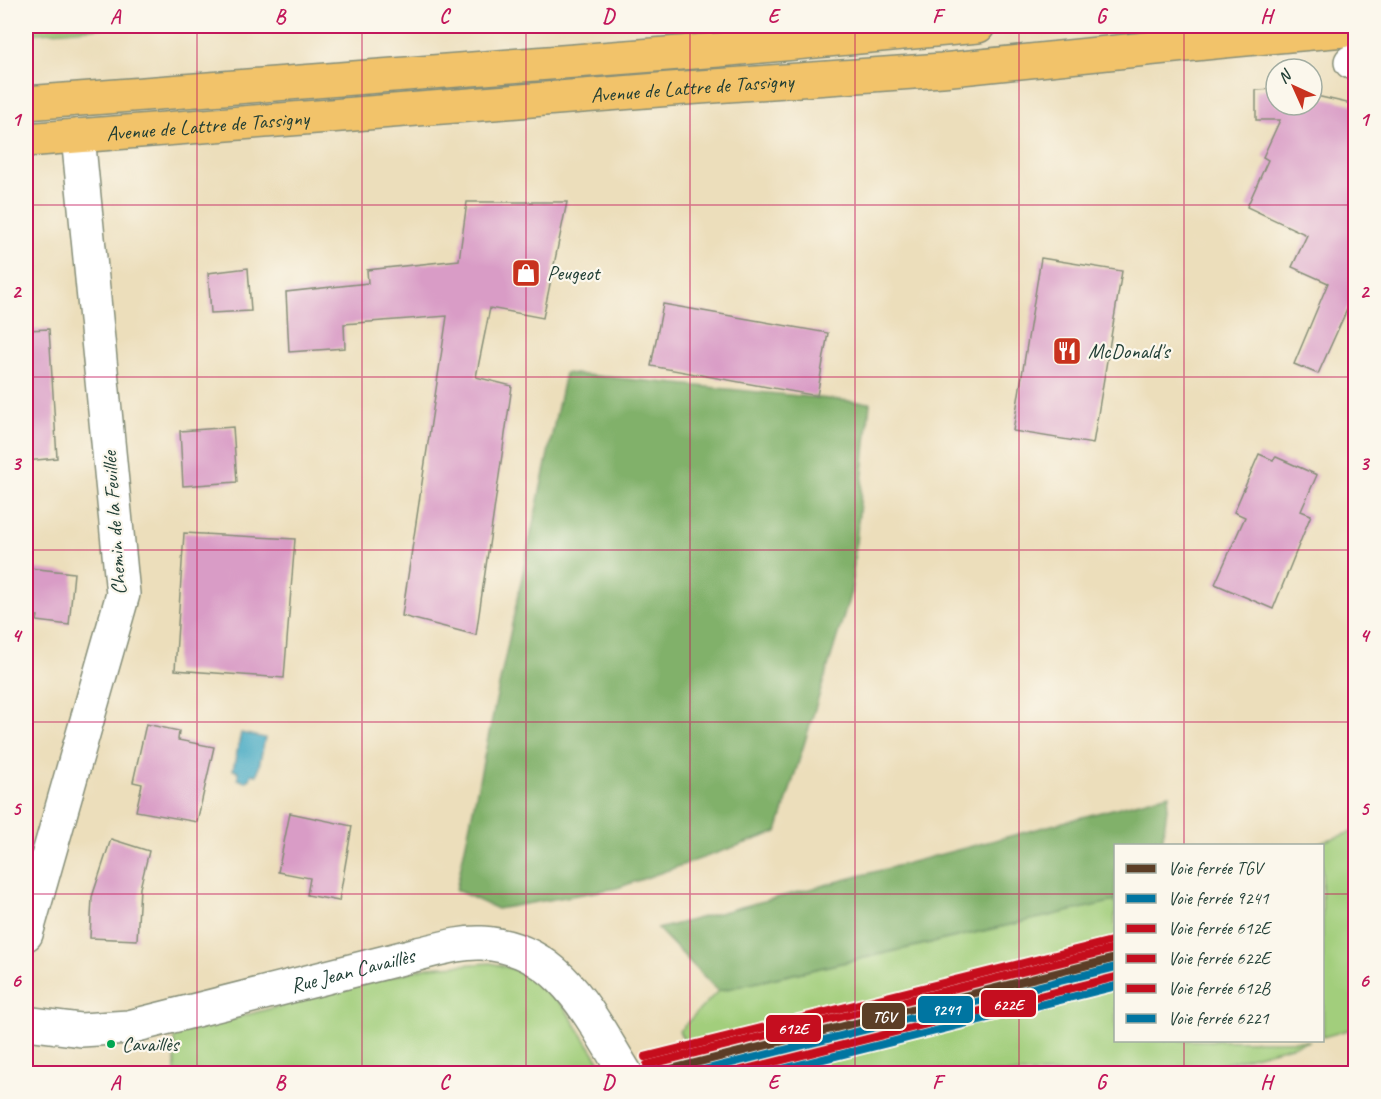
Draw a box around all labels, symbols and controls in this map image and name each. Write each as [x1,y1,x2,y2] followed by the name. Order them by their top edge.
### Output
[110,4,122,29] text: A
[275,4,287,29] text: B
[439,4,451,29] text: C
[602,4,616,29] text: D
[768,4,782,29] text: E
[932,4,946,29] text: F
[1096,4,1109,29] text: G
[1260,4,1275,29] text: H
[1264,57,1324,117] north arrow
[1274,64,1297,88] text: N
[590,67,796,108] street label: Avenue de Lattre de Tassigny
[105,105,312,147] street label: Avenue de Lattre de Tassigny
[12,107,23,132] text: 1
[1360,107,1371,132] text: 1
[510,257,542,289] shop icon: Peugeot
[547,260,602,286] place label: Peugeot
[12,279,23,304] text: 2
[1360,279,1371,304] text: 2
[1051,335,1083,367] restaurant icon: McDonald's
[1088,338,1171,364] place label: McDonald's
[96,448,132,596] street label: Chemin de la Feuillée
[12,451,23,476] text: 3
[1360,451,1371,476] text: 3
[12,623,24,648] text: 4
[1360,623,1372,648] text: 4
[12,796,23,821] text: 5
[1360,796,1371,821] text: 5
[1114,844,1324,1042] legend
[1168,857,1265,879] text: Voie ferrée TGV
[1168,887,1270,909] text: Voie ferrée 9241
[1168,917,1273,939] text: Voie ferrée 612E
[288,942,419,999] street label: Rue Jean Cavaillès
[1168,947,1273,969] text: Voie ferrée 622E
[11,968,22,993] text: 6
[1359,968,1370,993] text: 6
[1168,977,1272,999] text: Voie ferrée 612B
[980,989,1037,1018] line badge: 622E
[917,995,974,1024] line badge: 9241
[993,995,1026,1015] text: 622E
[932,1000,962,1020] text: 9241
[861,1002,906,1030] line badge: TGV
[872,1007,899,1027] text: TGV
[1168,1007,1270,1029] text: Voie ferrée 6221
[765,1014,822,1043] line badge: 612E
[778,1019,811,1039] text: 612E
[122,1032,180,1057] place label: Cavaillès
[105,1038,117,1050] marker: Cavaillès
[110,1070,122,1095] text: A
[275,1070,287,1095] text: B
[439,1070,451,1095] text: C
[602,1070,616,1095] text: D
[768,1070,782,1095] text: E
[932,1070,946,1095] text: F
[1096,1070,1109,1095] text: G
[1260,1070,1275,1095] text: H

